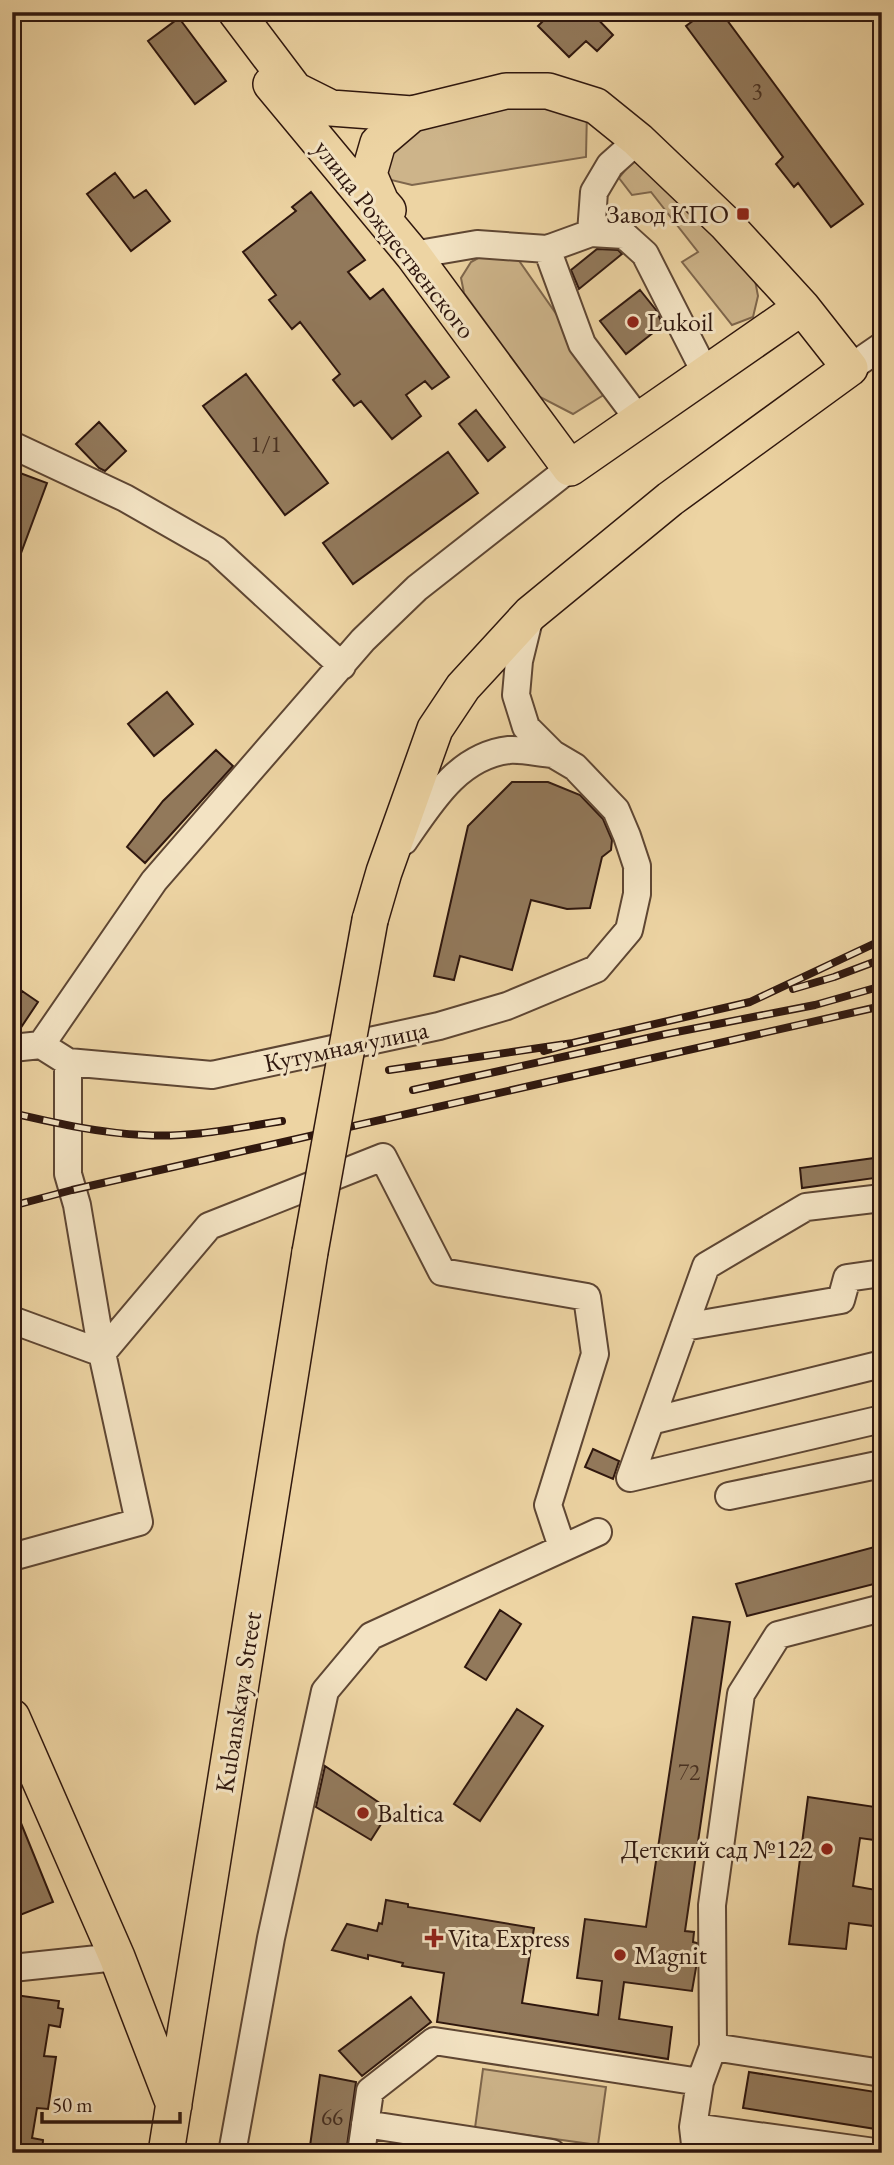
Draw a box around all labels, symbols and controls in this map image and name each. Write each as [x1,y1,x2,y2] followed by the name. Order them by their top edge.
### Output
[751,76,763,106] house number: 3
[306,132,484,346] street label: улица Рождественского
[607,197,729,231] place label: Завод КПО
[735,206,751,222] marker: Завод КПО
[647,305,714,339] place label: Lukoil
[625,314,641,330] marker: Lukoil
[250,429,282,459] house number: 1/1
[261,1012,432,1080] street label: Кутумная улица
[207,1609,269,1795] street label: Kubanskaya Street
[678,1757,700,1787] house number: 72
[377,1796,445,1830] place label: Baltica
[355,1805,371,1821] marker: Baltica
[621,1832,814,1866] place label: Детский сад №122
[819,1841,835,1857] marker: Детский сад №122
[448,1921,570,1955] place label: Vita Express
[426,1930,442,1946] marker: Vita Express
[634,1938,707,1972] place label: Magnit
[612,1947,628,1963] marker: Magnit
[42,2081,180,2125] scale bar
[52,2091,93,2118] text: 50 m
[321,2102,343,2132] house number: 66

